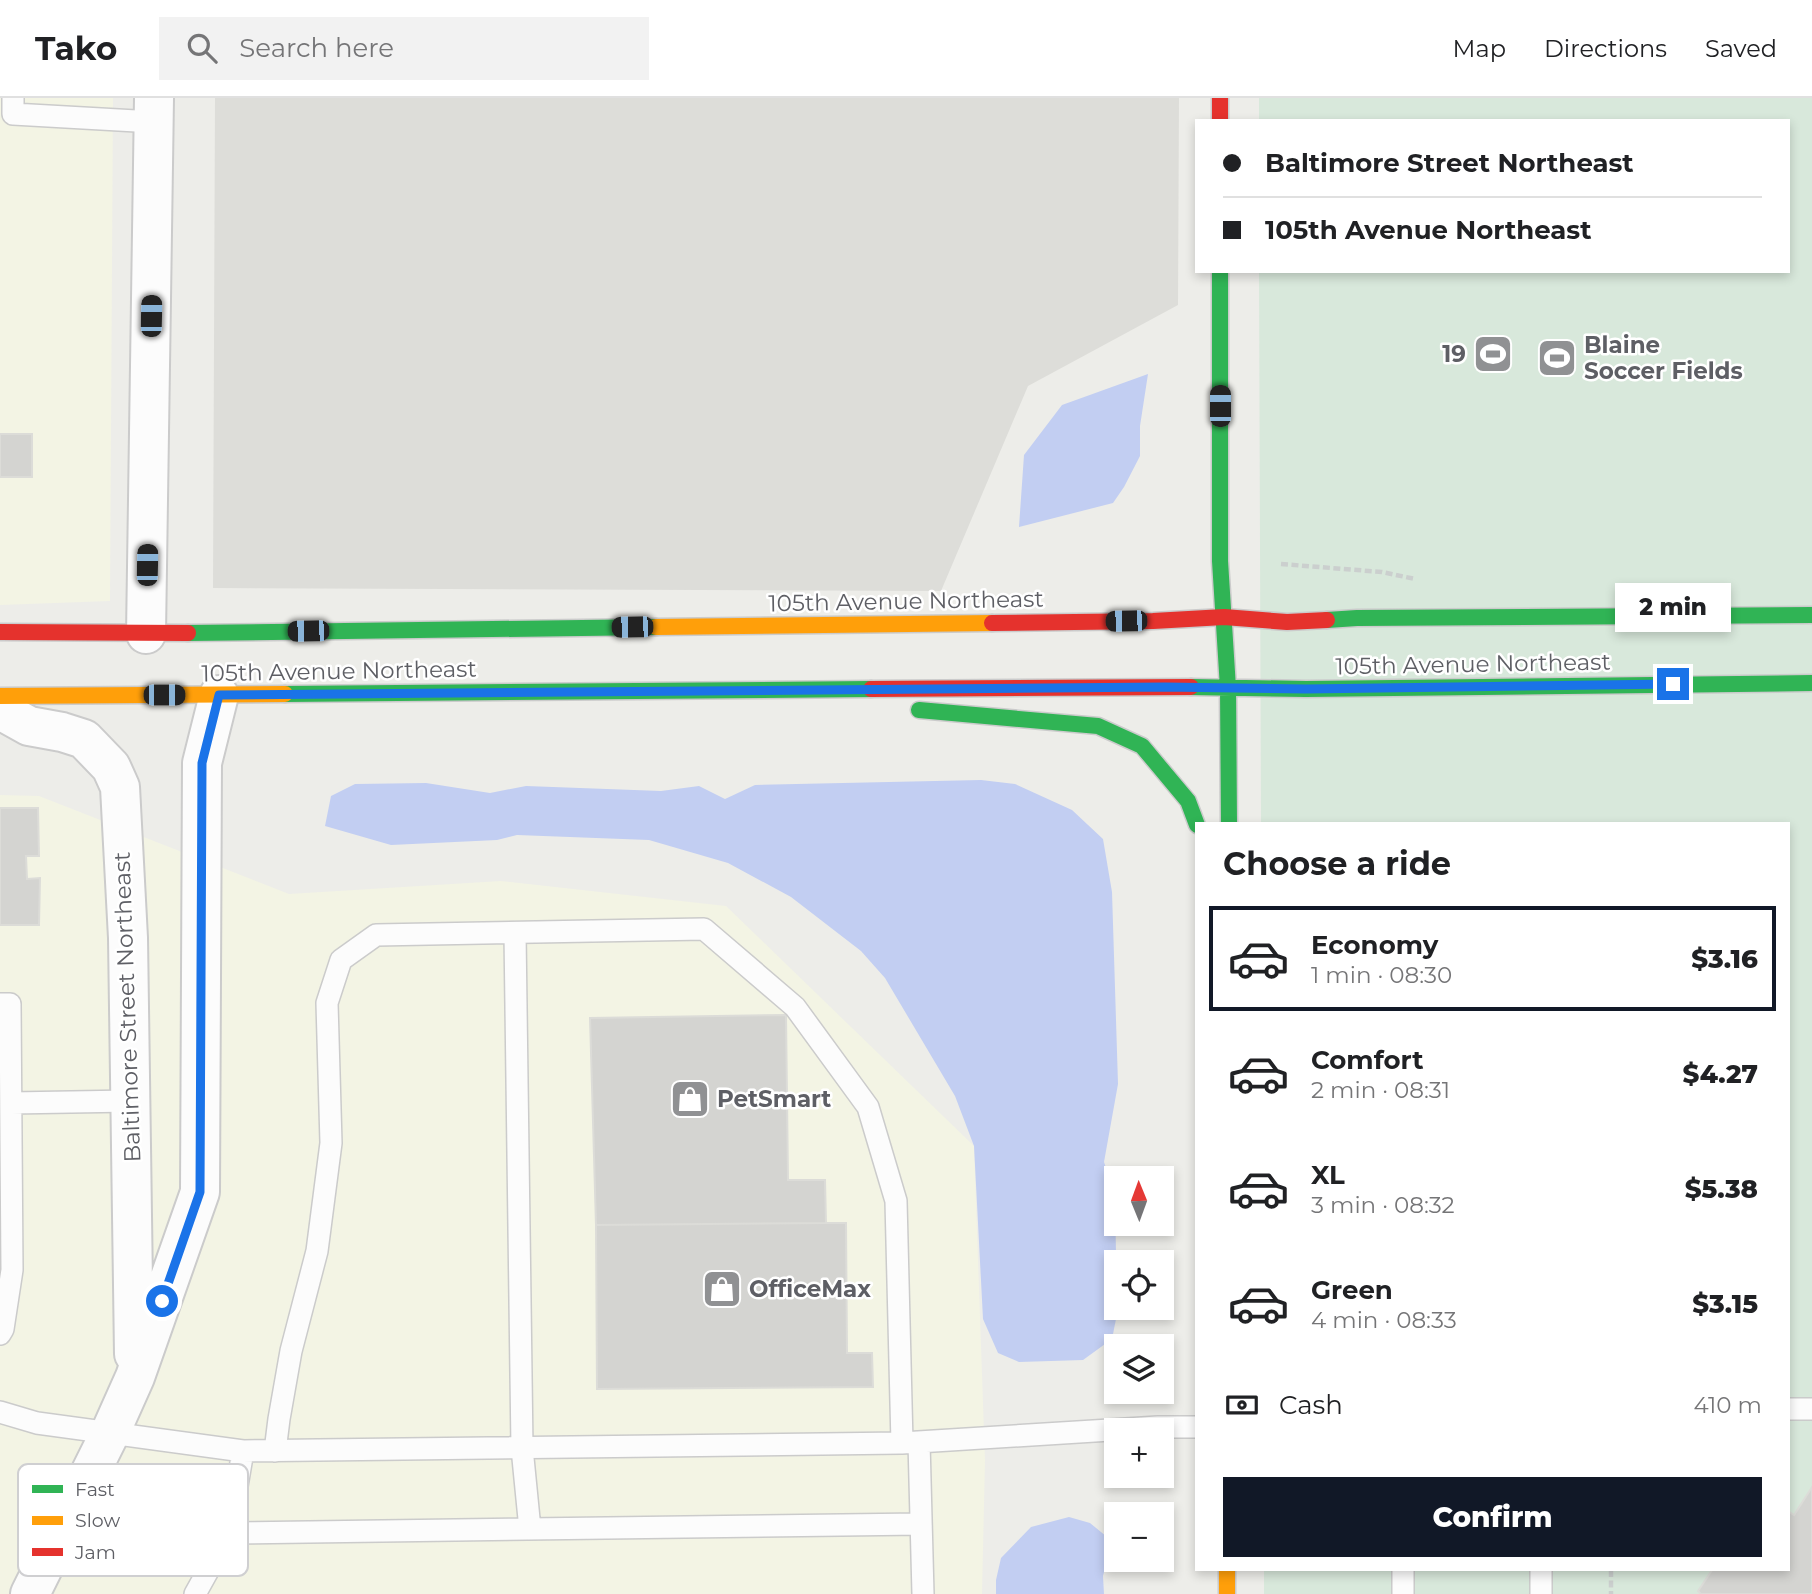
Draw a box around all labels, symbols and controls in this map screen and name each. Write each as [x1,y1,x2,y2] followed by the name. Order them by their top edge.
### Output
[159,17,649,80] search box
[35,28,117,68] text: Tako
[183,29,221,67] icon: search
[239,32,394,64] text: Search here
[1453,34,1506,63] text: Map
[1544,34,1667,63] text: Directions
[1705,34,1777,63] text: Saved
[1265,147,1634,179] text: Baltimore Street Northeast
[1265,214,1591,246] text: 105th Avenue Northeast
[141,295,162,337] car
[1584,331,1743,385] place label: Blaine Soccer Fields
[1472,333,1514,375] sports icon: 19
[1536,337,1578,379] sports icon: Blaine Soccer Fields
[1442,340,1466,368] place label: 19
[1210,385,1231,427] car
[137,544,158,586] car
[1615,582,1731,632] callout: 2 min
[768,585,1044,617] street label: 105th Avenue Northeast
[1639,593,1707,621] text: 2 min
[1105,610,1148,632] car
[611,616,654,638] car
[287,620,330,642] car
[1335,648,1611,680] street label: 105th Avenue Northeast
[201,655,477,687] street label: 105th Avenue Northeast
[1657,668,1689,700] route end
[144,685,186,706] car
[1223,844,1451,883] text: Choose a ride
[108,851,146,1163] street label: Baltimore Street Northeast
[1227,927,1290,990] icon: car
[1311,929,1438,961] text: Economy
[1691,943,1758,975] text: $3.16
[1311,961,1452,989] text: 1 min · 08:30
[1227,1042,1290,1105] icon: car
[1311,1044,1423,1076] text: Comfort
[1683,1058,1758,1090] text: $4.27
[1311,1076,1450,1104] text: 2 min · 08:31
[669,1078,711,1120] shop icon: PetSmart
[717,1085,831,1113] place label: PetSmart
[1227,1157,1290,1220] icon: car
[1311,1159,1345,1191] text: XL
[1104,1166,1174,1236] north arrow
[1104,1166,1174,1572] map controls
[1685,1173,1758,1205] text: $5.38
[1311,1191,1455,1219] text: 3 min · 08:32
[1104,1250,1174,1320] button: locate
[701,1268,743,1310] shop icon: OfficeMax
[1227,1272,1290,1335] icon: car
[1311,1274,1393,1306] text: Green
[749,1275,871,1303] place label: OfficeMax
[146,1285,178,1317] route start
[1692,1288,1758,1320] text: $3.15
[1311,1306,1457,1334] text: 4 min · 08:33
[1104,1334,1174,1404] button: layers
[1223,1386,1261,1424] icon: cash
[1279,1389,1343,1421] text: Cash
[1693,1391,1762,1419] text: 410 m
[1104,1418,1174,1488] button: +
[18,1464,248,1576] legend
[1223,1477,1762,1557] button: Confirm
[75,1478,115,1501] text: Fast
[1104,1502,1174,1572] button: −
[75,1509,120,1532] text: Slow
[74,1541,116,1564] text: Jam

